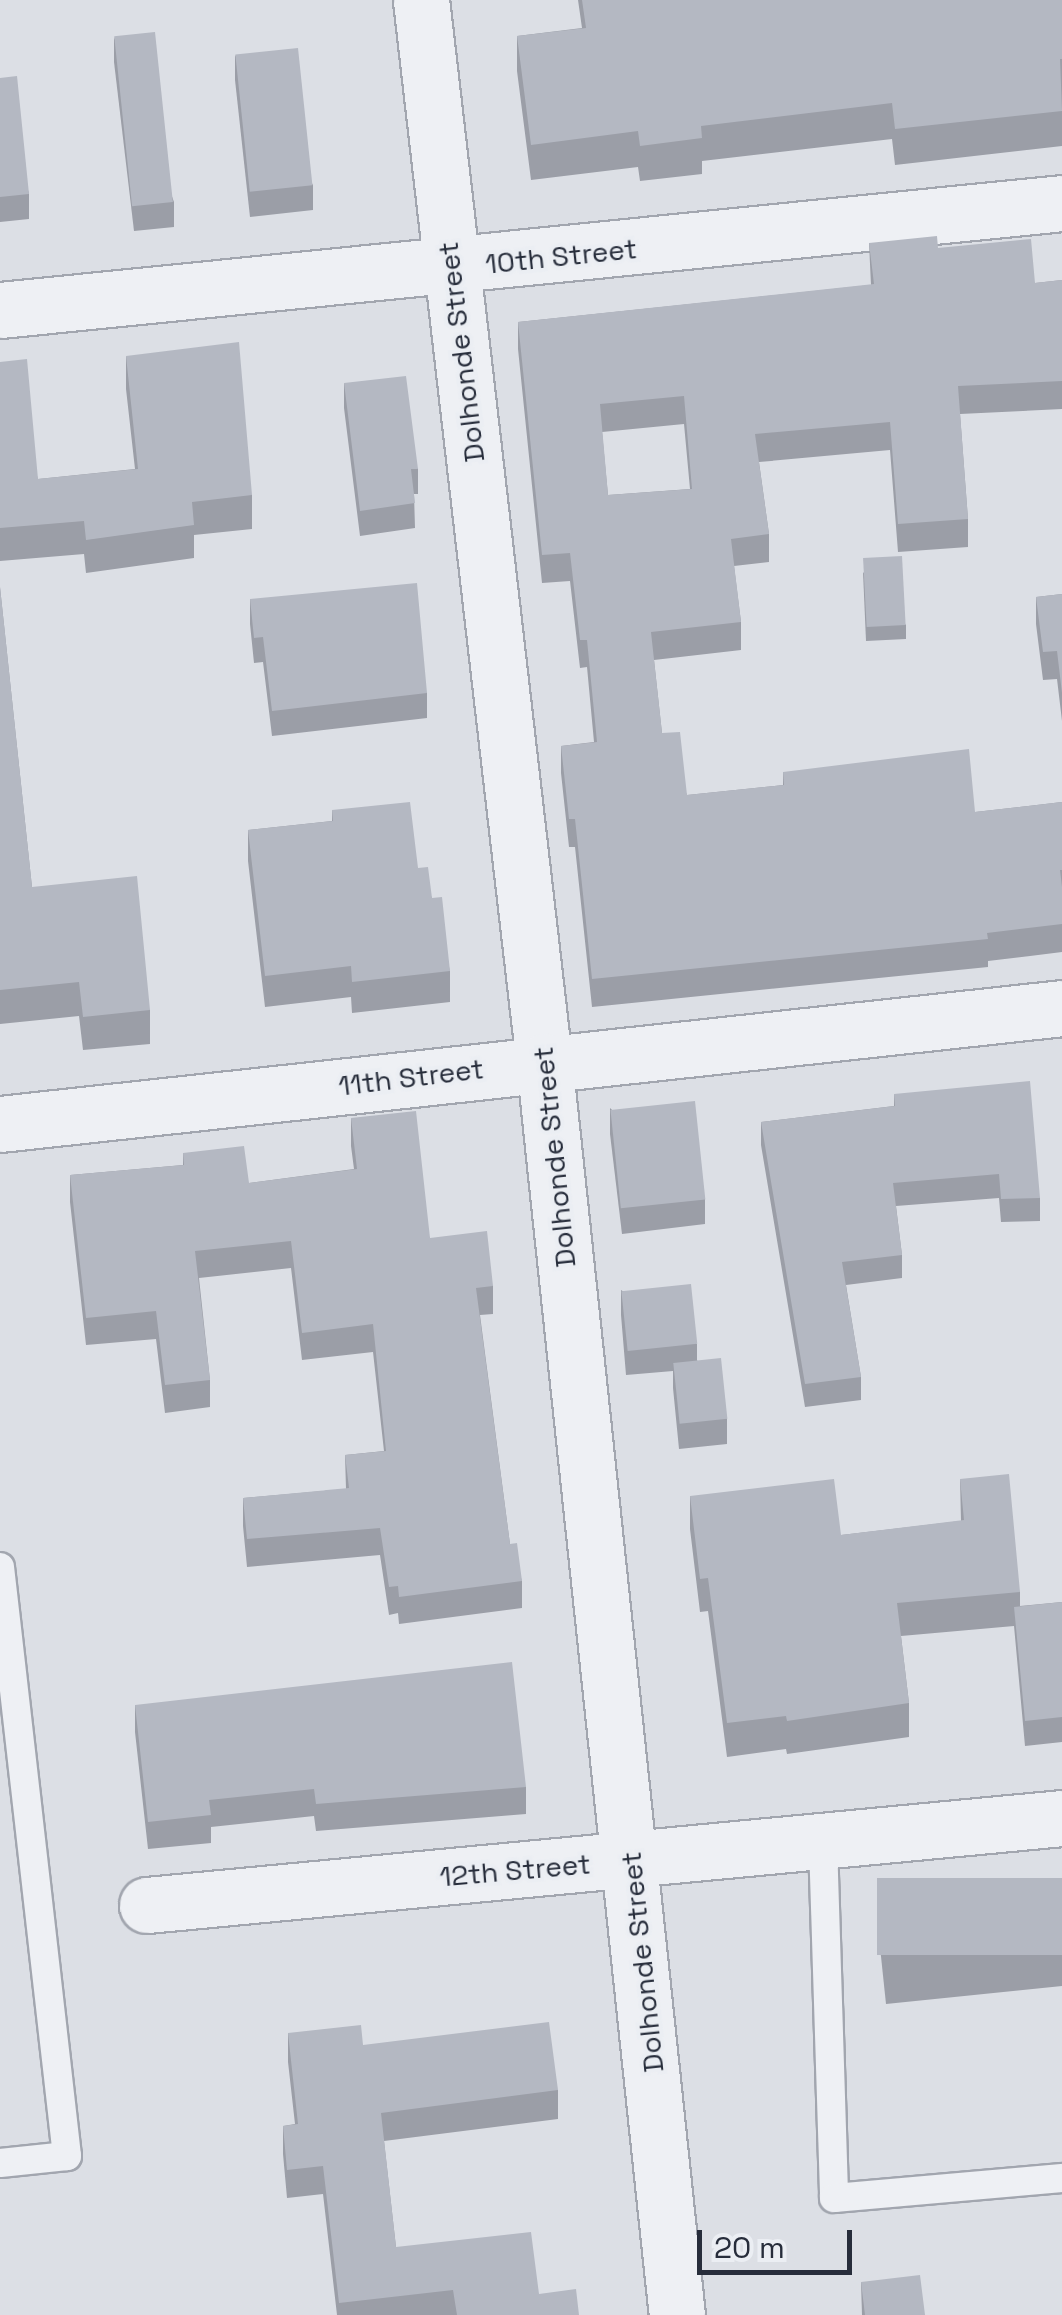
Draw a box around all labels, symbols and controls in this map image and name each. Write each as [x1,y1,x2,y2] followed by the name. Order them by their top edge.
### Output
[483,231,639,281] street label: 10th Street
[431,240,491,464] street label: Dolhonde Street
[526,1045,582,1269] street label: Dolhonde Street
[336,1051,486,1103] street label: 11th Street
[438,1847,592,1893] street label: 12th Street
[614,1850,670,2074] street label: Dolhonde Street
[702,2210,857,2272] scale bar
[714,2228,785,2267] text: 20 m

